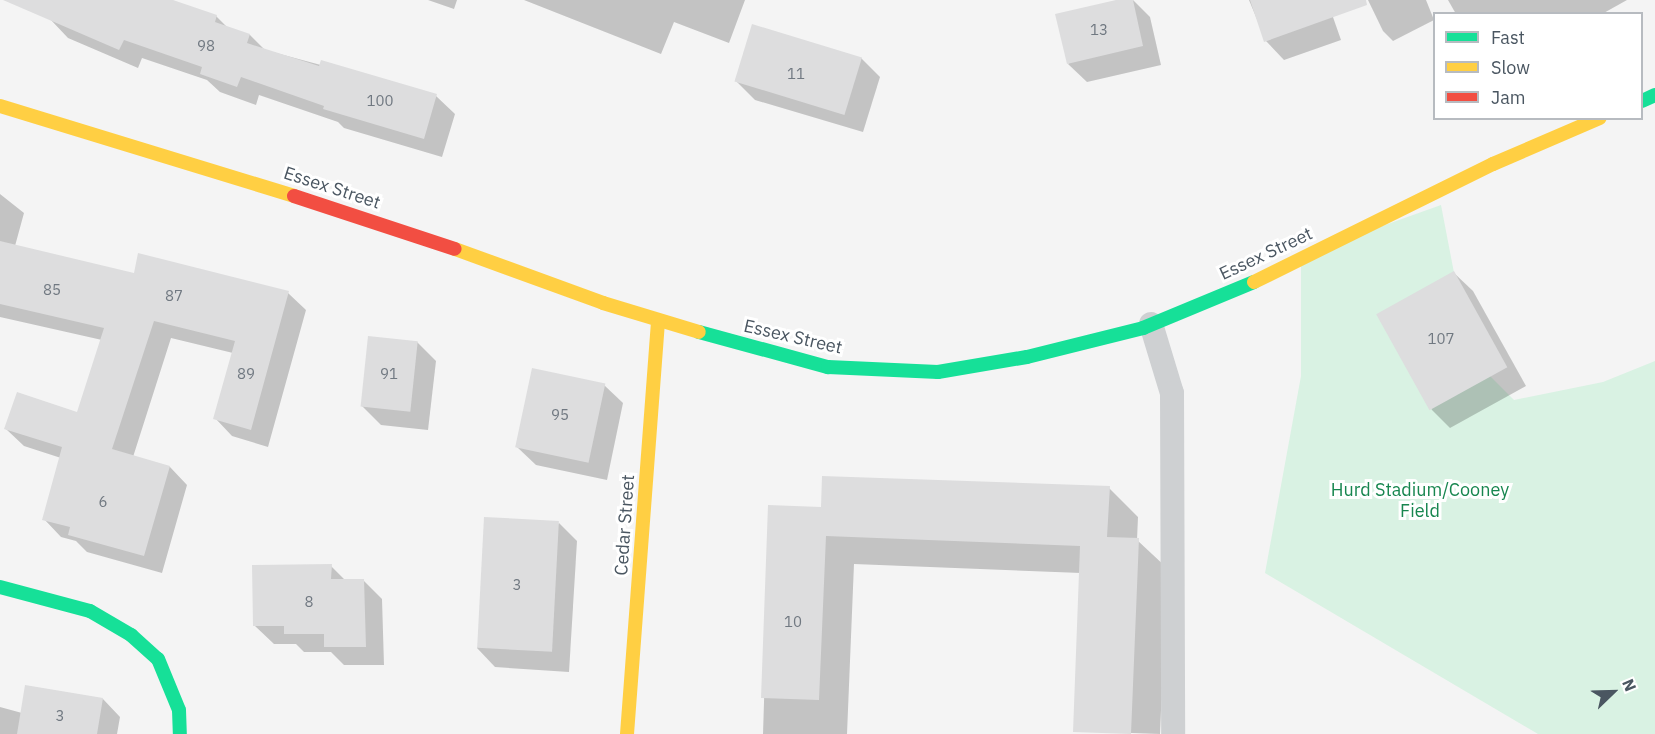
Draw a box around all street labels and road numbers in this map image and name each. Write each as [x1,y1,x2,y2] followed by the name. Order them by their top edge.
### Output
[281,162,383,214] street label: Essex Street
[1216,223,1316,285] street label: Essex Street
[742,315,844,359] street label: Essex Street
[611,474,639,576] street label: Cedar Street

